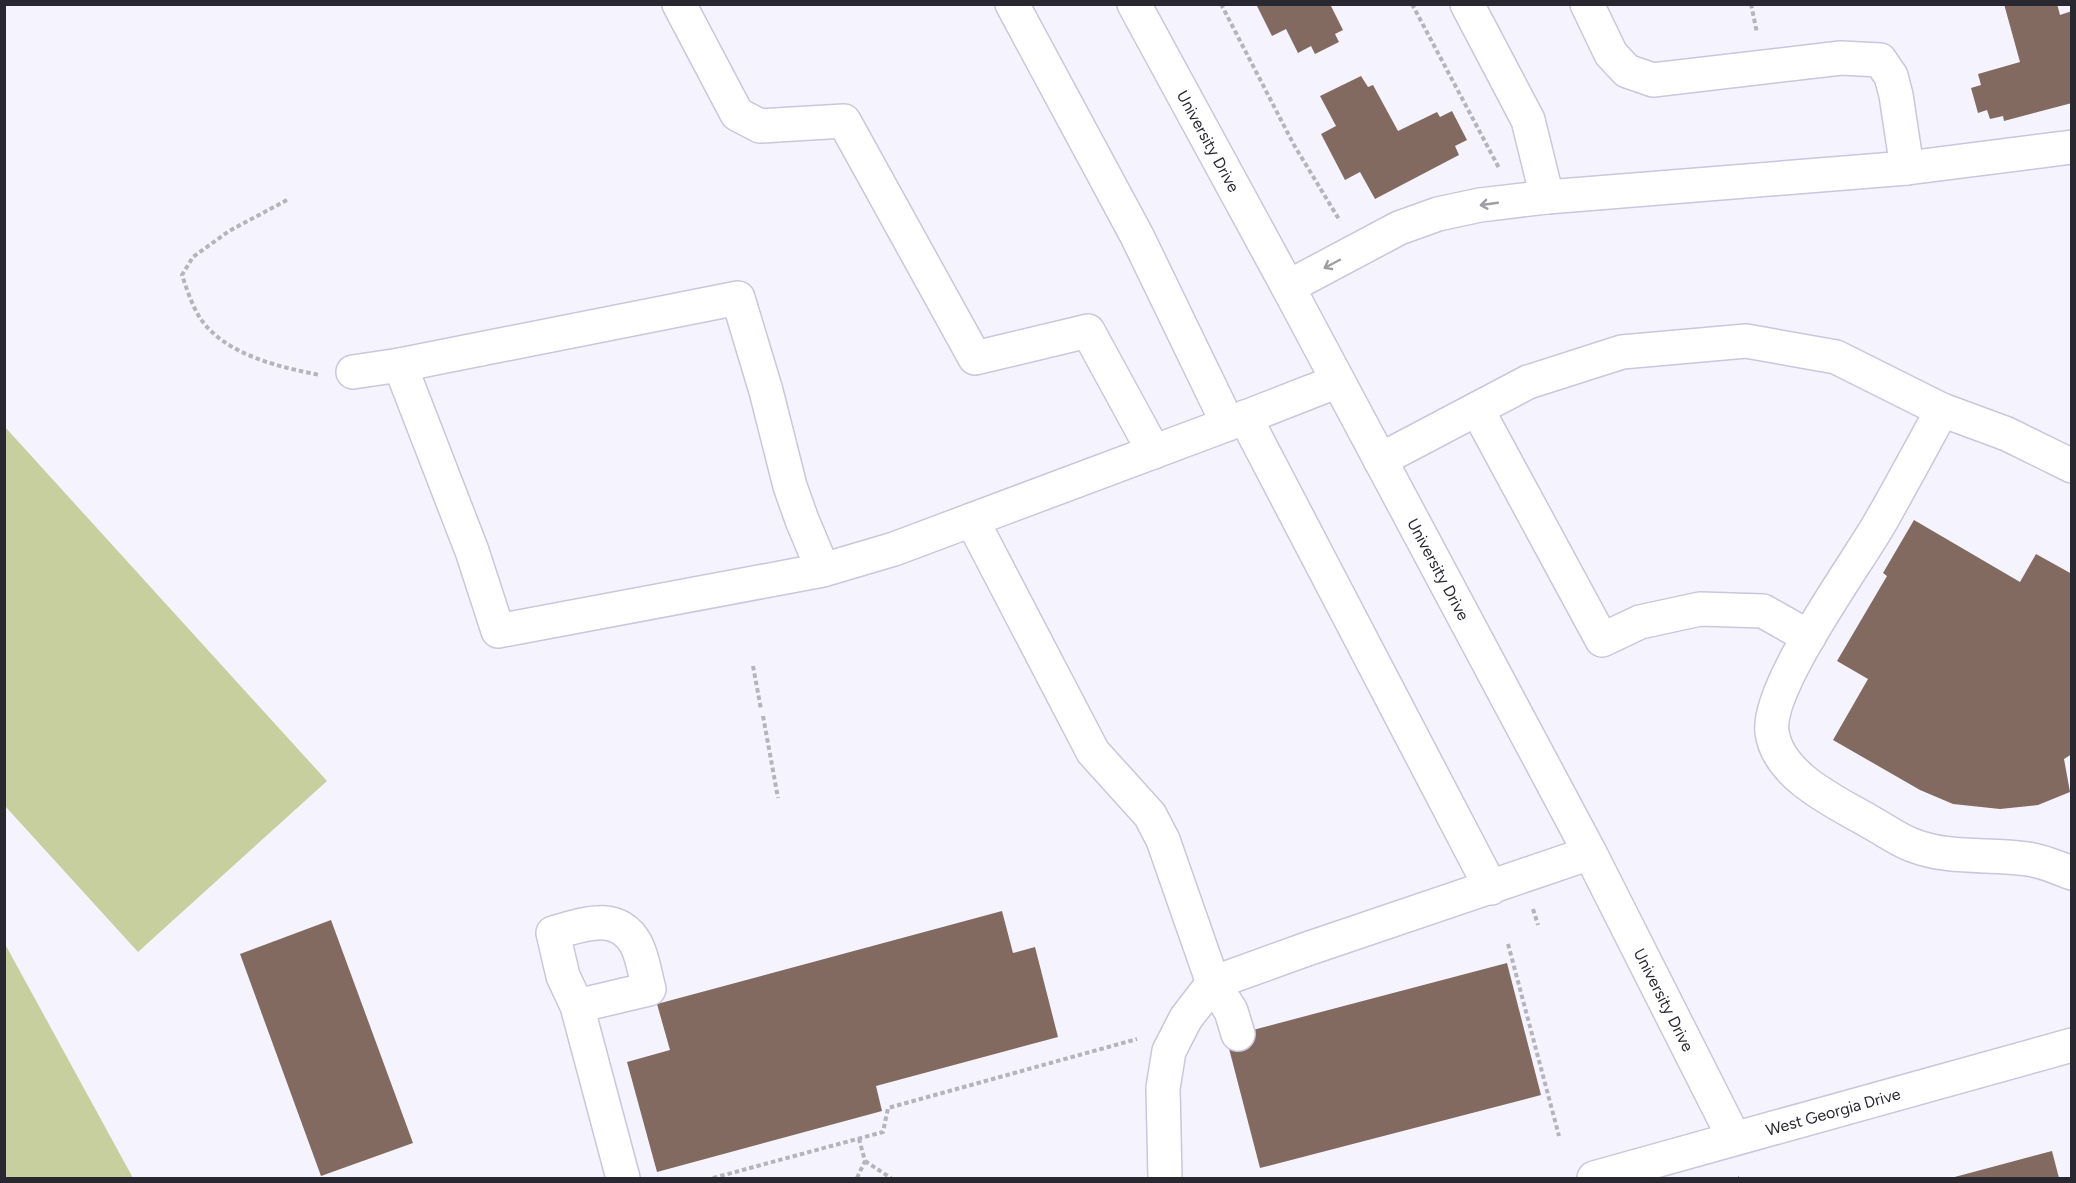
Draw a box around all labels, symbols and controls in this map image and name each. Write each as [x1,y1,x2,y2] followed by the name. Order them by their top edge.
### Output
[1173,87,1244,196] street label: University Drive
[1480,199,1500,210] one-way arrow
[1324,258,1341,270] one-way arrow
[1403,515,1473,624] street label: University Drive
[1630,945,1698,1055] street label: University Drive
[1764,1084,1903,1140] street label: West Georgia Drive

